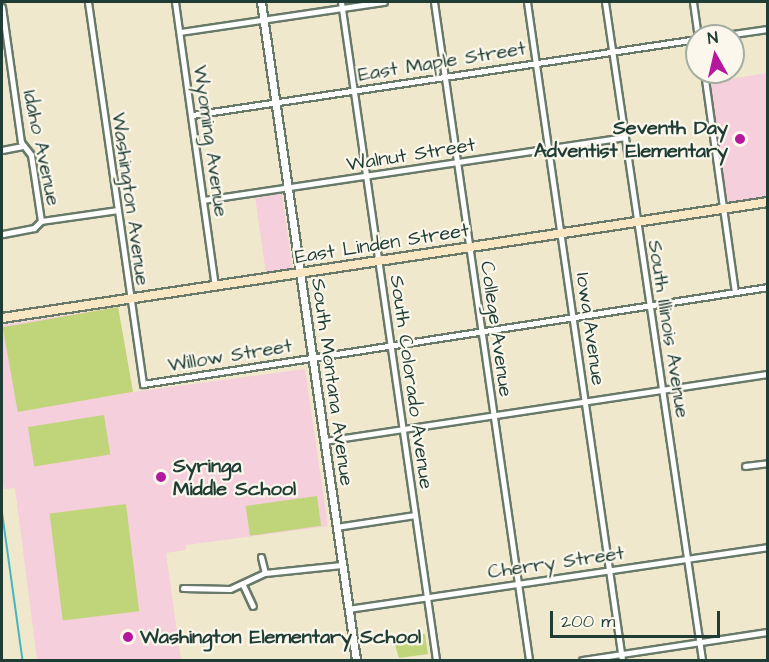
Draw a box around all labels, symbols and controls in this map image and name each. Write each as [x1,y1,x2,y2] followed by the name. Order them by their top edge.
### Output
[685,24,745,84] north arrow
[706,27,719,50] text: N
[356,37,528,87] street label: East Maple Street
[187,64,233,218] street label: Wyoming Avenue
[17,88,65,208] street label: Idaho Avenue
[106,111,154,287] street label: Washington Avenue
[534,116,728,163] place label: Seventh Day Adventist Elementary
[733,132,747,146] marker: Seventh Day Adventist Elementary
[345,133,477,177] street label: Walnut Street
[293,218,471,270] street label: East Linden Street
[642,238,694,420] street label: South Illinois Avenue
[475,260,517,398] street label: College Avenue
[570,271,610,387] street label: Iowa Avenue
[384,273,438,491] street label: South Colorado Avenue
[306,277,358,487] street label: South Montana Avenue
[166,334,294,378] street label: Willow Street
[173,454,296,501] place label: Syringa Middle School
[154,470,168,484] marker: Syringa Middle School
[486,542,626,584] street label: Cherry Street
[553,599,722,637] scale bar
[561,609,615,634] text: 200 m
[140,625,421,649] place label: Washington Elementary School
[121,630,135,644] marker: Washington Elementary School

